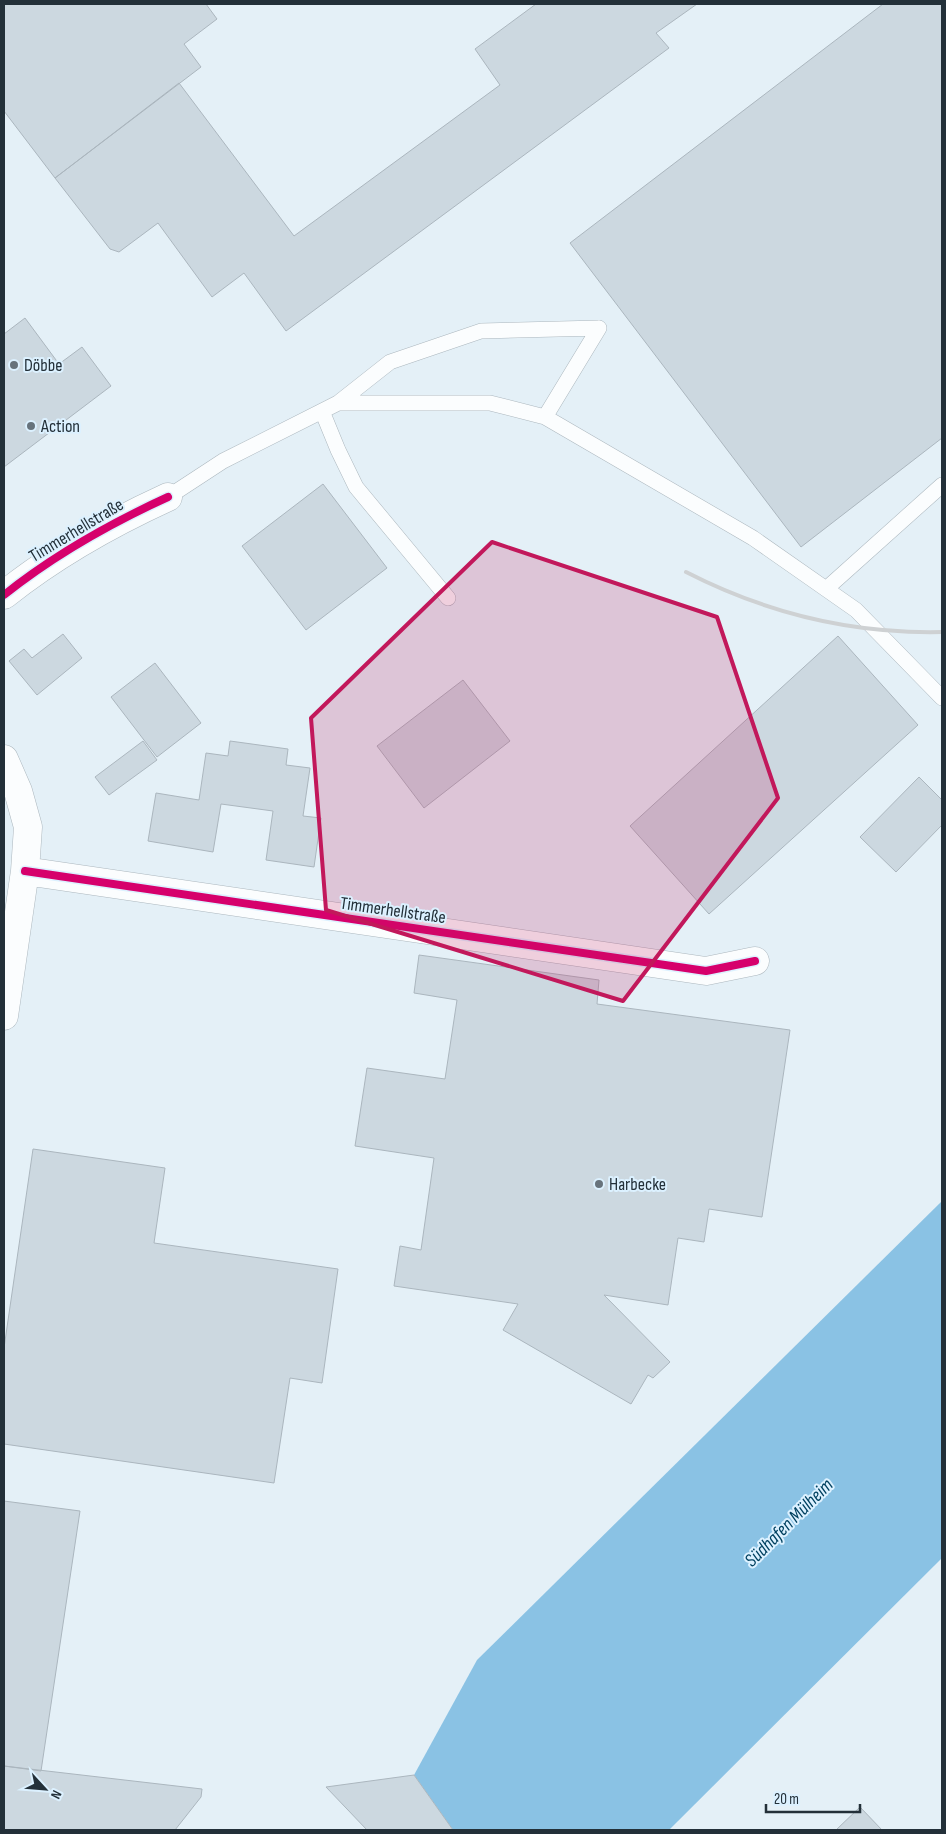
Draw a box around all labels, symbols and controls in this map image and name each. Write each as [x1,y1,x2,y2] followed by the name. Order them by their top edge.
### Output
[24,355,63,376] place label: Döbbe
[8,359,20,371] marker: Döbbe
[40,416,80,437] place label: Action
[25,420,37,432] marker: Action
[25,494,127,567] street label: Timmerhellstraße
[339,893,447,928] street label: Timmerhellstraße
[609,1174,666,1195] place label: Harbecke
[593,1178,605,1190] marker: Harbecke
[740,1474,838,1572] water label: Südhafen Mülheim
[20,1764,70,1814] north arrow
[766,1782,860,1814] scale bar
[47,1787,66,1802] text: N
[774,1790,799,1809] text: 20 m

